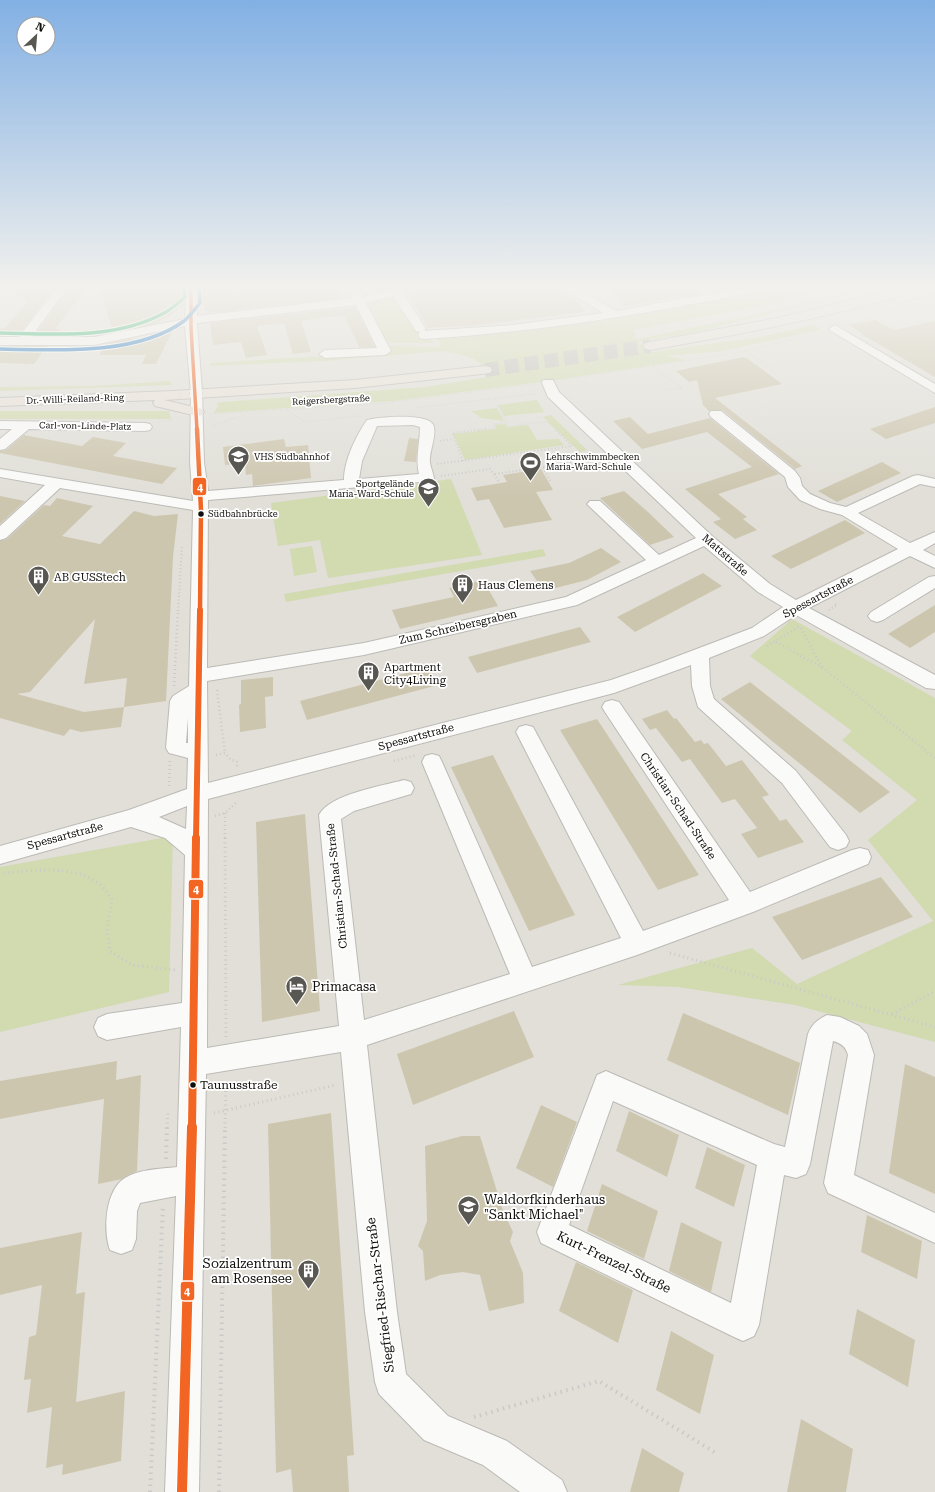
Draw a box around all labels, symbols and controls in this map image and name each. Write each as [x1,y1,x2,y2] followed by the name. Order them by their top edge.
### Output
[16,16,56,56] north arrow
[34,20,47,35] text: N
[26,392,125,406] street label: Dr.-Willi-Reiland-Ring
[292,393,370,407] street label: Reigersbergstraße
[39,420,132,432] street label: Carl-von-Linde-Platz
[226,444,252,477] school or university icon: VHS Südbahnhof
[518,449,544,482] sports icon: Lehrschwimmbecken Maria-Ward-Schule
[254,452,330,462] place label: VHS Südbahnhof
[546,452,640,472] place label: Lehrschwimmbecken Maria-Ward-Schule
[416,476,442,509] school or university icon: Sportgelände Maria-Ward-Schule
[192,477,207,496] line badge: 4
[329,479,414,499] place label: Sportgelände Maria-Ward-Schule
[197,481,204,494] text: 4
[196,509,206,519] marker: Südbahnbrücke
[208,509,278,519] place label: Südbahnbrücke
[699,531,751,579] street label: Mattstraße
[26,564,52,597] building icon: AB GUSStech
[54,571,126,584] place label: AB GUSStech
[449,572,475,605] building icon: Haus Clemens
[781,573,855,621] street label: Spessartstraße
[478,579,554,592] place label: Haus Clemens
[398,607,518,647] street label: Zum Schreibersgraben
[356,660,382,693] building icon: Apartment City4Living
[384,661,447,687] place label: Apartment City4Living
[377,721,455,753] street label: Spessartstraße
[637,750,719,862] street label: Christian-Schad-Straße
[26,820,104,852] street label: Spessartstraße
[324,823,350,949] street label: Christian-Schad-Straße
[188,879,204,899] line badge: 4
[193,883,200,896] text: 4
[284,973,310,1006] hotel icon: Primacasa
[312,979,376,994] place label: Primacasa
[200,1078,278,1092] place label: Taunusstraße
[188,1080,198,1090] marker: Taunusstraße
[484,1192,605,1222] place label: Waldorfkinderhaus "Sankt Michael"
[455,1193,481,1226] school or university icon: Waldorfkinderhaus "Sankt Michael"
[363,1217,397,1373] street label: Siegfried-Rischar-Straße
[555,1228,673,1296] street label: Kurt-Frenzel-Straße
[203,1256,292,1286] place label: Sozialzentrum am Rosensee
[295,1257,321,1290] building icon: Sozialzentrum am Rosensee
[180,1281,195,1301] line badge: 4
[184,1285,191,1298] text: 4

